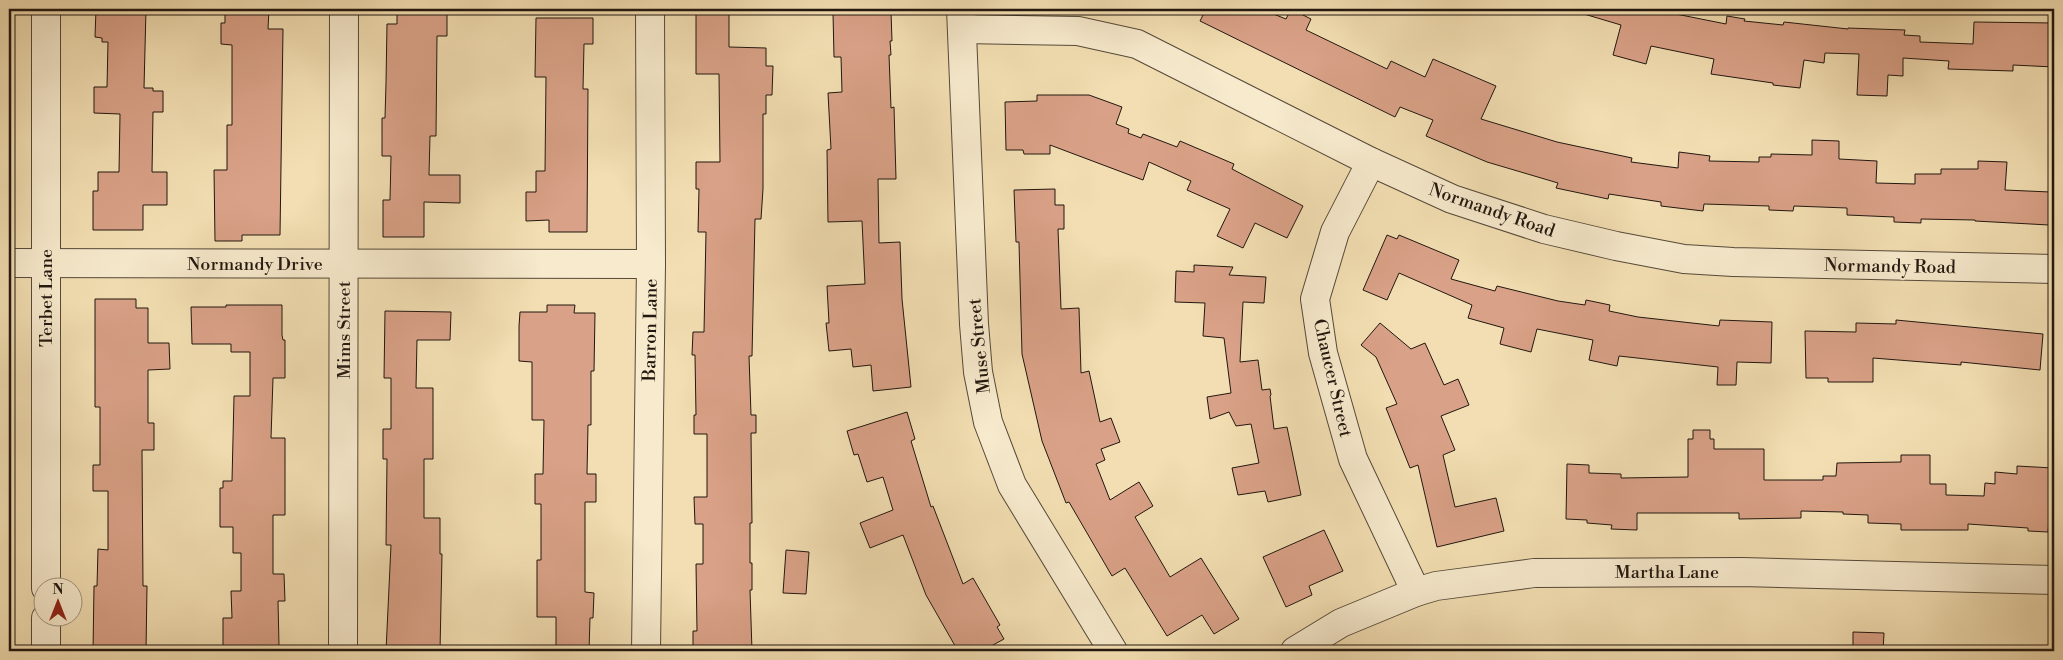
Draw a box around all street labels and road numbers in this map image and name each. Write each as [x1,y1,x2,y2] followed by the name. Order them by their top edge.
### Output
[1426,178,1559,243] street label: Normandy Road
[35,249,58,347] street label: Terbet Lane
[187,253,323,276] street label: Normandy Drive
[1824,254,1957,279] street label: Normandy Road
[638,278,663,383] street label: Barron Lane
[333,280,356,379] street label: Mims Street
[963,297,996,395] street label: Muse Street
[1308,317,1357,440] street label: Chaucer Street
[1615,561,1719,584] street label: Martha Lane

